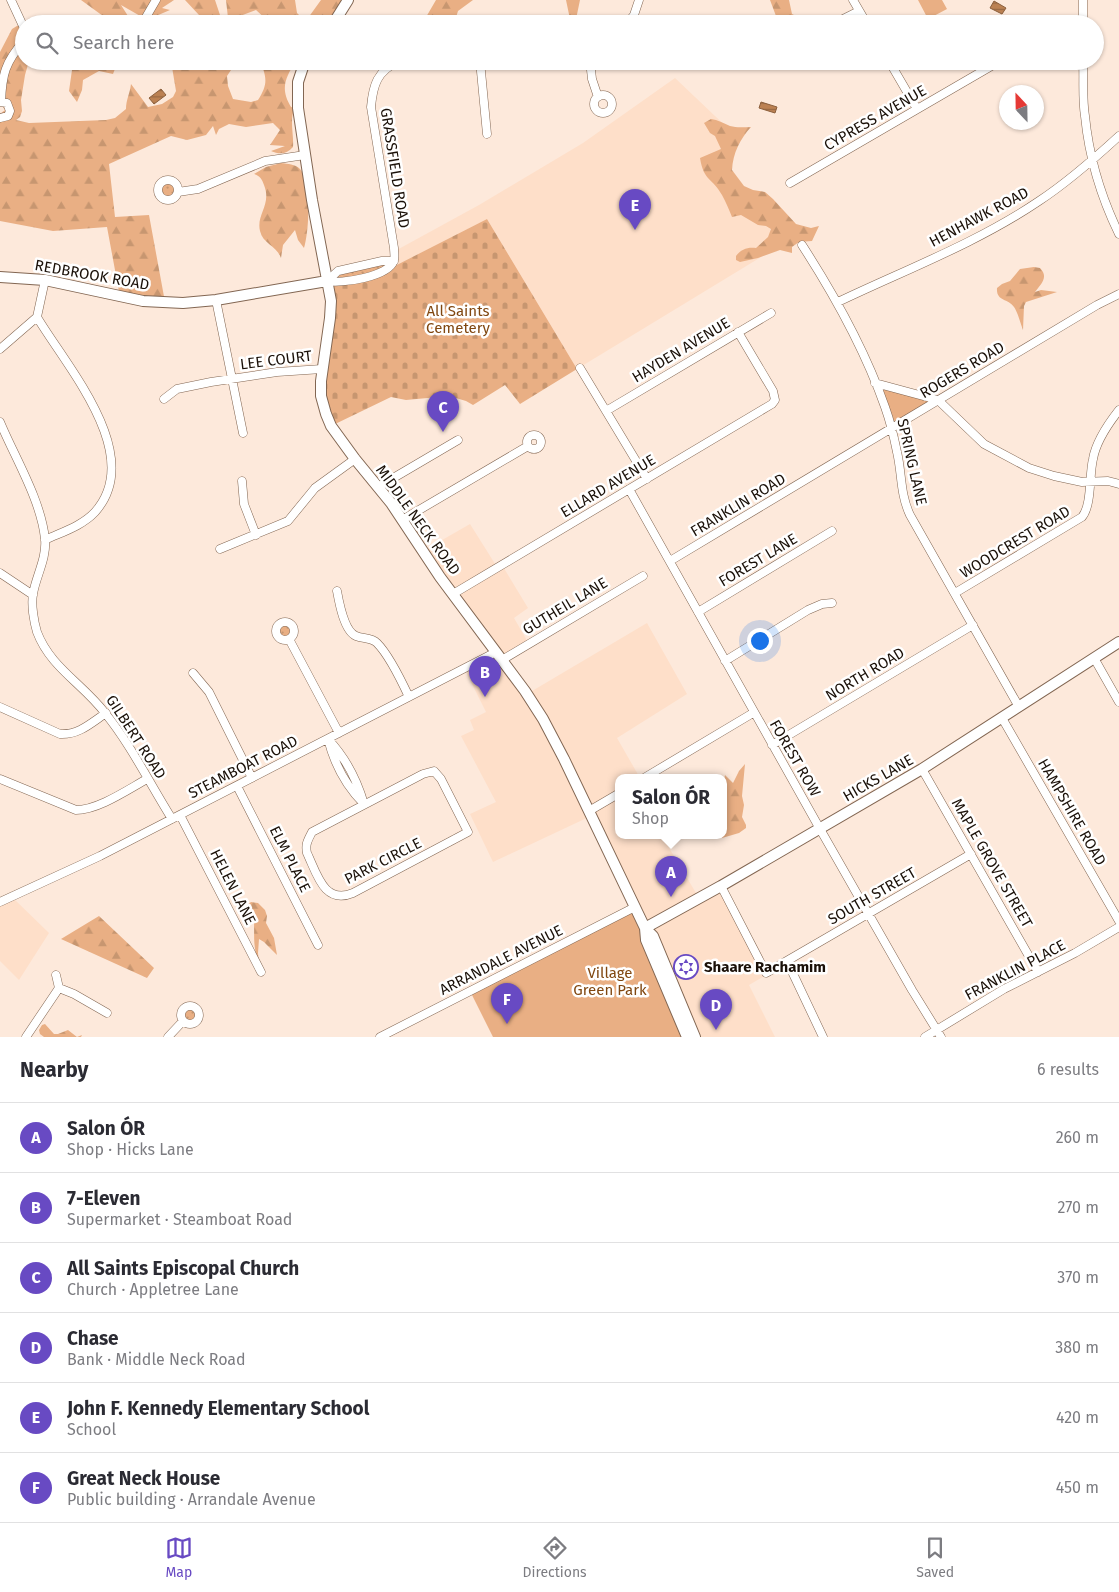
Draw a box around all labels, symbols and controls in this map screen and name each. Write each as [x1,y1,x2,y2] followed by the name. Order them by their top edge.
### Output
[15,15,1104,70] search box
[33,29,61,57] icon: search
[73,31,174,54] text: Search here
[821,81,929,155] street label: CYPRESS AVENUE
[999,85,1044,130] north arrow
[377,107,413,229] street label: GRASSFIELD ROAD
[926,183,1032,251] street label: HENHAWK ROAD
[619,189,651,230] pin: E
[33,256,151,294] street label: REDBROOK ROAD
[426,302,491,337] park label: All Saints Cemetery
[629,314,733,386] street label: HAYDEN AVENUE
[916,338,1008,402] street label: ROGERS ROAD
[239,347,313,373] street label: LEE COURT
[427,391,459,432] pin: C
[893,417,931,507] street label: SPRING LANE
[557,451,659,521] street label: ELLARD AVENUE
[372,461,464,579] street label: MIDDLE NECK ROAD
[687,470,789,540] street label: FRANKLIN ROAD
[957,502,1073,582] street label: WOODCREST ROAD
[715,530,801,590] street label: FOREST LANE
[519,574,611,638] street label: GUTHEIL LANE
[747,628,773,654] your location
[822,643,908,705] street label: NORTH ROAD
[469,656,501,697] pin: B
[102,692,170,782] street label: GILBERT ROAD
[766,716,825,800] street label: FOREST ROW
[185,732,301,802] street label: STEAMBOAT ROAD
[840,751,916,805] street label: HICKS LANE
[1034,755,1110,869] street label: HAMPSHIRE ROAD
[615,774,727,839] popup
[632,786,710,809] text: Salon ÓR
[948,795,1036,931] street label: MAPLE GROVE STREET
[632,809,669,828] text: Shop
[266,823,314,895] street label: ELM PLACE
[342,834,424,888] street label: PARK CIRCLE
[206,846,260,928] street label: HELEN LANE
[655,856,687,897] pin: A
[825,863,920,929] street label: SOUTH STREET
[436,921,566,999] street label: ARRANDALE AVENUE
[962,936,1068,1004] street label: FRANKLIN PLACE
[673,954,699,980] synagogue icon: Shaare Rachamim
[704,958,826,976] place label: Shaare Rachamim
[573,964,647,999] park label: Village Green Park
[491,983,523,1024] pin: F
[700,989,732,1030] pin: D
[20,1057,88,1083] text: Nearby
[1037,1060,1099,1079] text: 6 results
[67,1117,145,1140] text: Salon ÓR
[31,1128,41,1147] text: A
[1056,1128,1099,1147] text: 260 m
[67,1140,194,1159] text: Shop · Hicks Lane
[67,1187,140,1210] text: 7-Eleven
[31,1198,41,1217] text: B
[1057,1198,1099,1217] text: 270 m
[67,1210,292,1229] text: Supermarket · Steamboat Road
[67,1257,299,1280] text: All Saints Episcopal Church
[31,1268,41,1287] text: C
[1057,1268,1099,1287] text: 370 m
[67,1280,239,1299] text: Church · Appletree Lane
[67,1327,119,1350] text: Chase
[31,1338,41,1357] text: D
[1055,1338,1099,1357] text: 380 m
[67,1350,246,1369] text: Bank · Middle Neck Road
[67,1397,369,1420] text: John F. Kennedy Elementary School
[32,1408,40,1427] text: E
[1056,1408,1099,1427] text: 420 m
[67,1420,116,1439] text: School
[67,1467,220,1490] text: Great Neck House
[32,1478,40,1497] text: F
[1056,1478,1099,1497] text: 450 m
[67,1490,316,1509] text: Public building · Arrandale Avenue
[165,1534,193,1581] tab: Map
[522,1534,587,1581] tab: Directions
[916,1534,954,1581] tab: Saved

